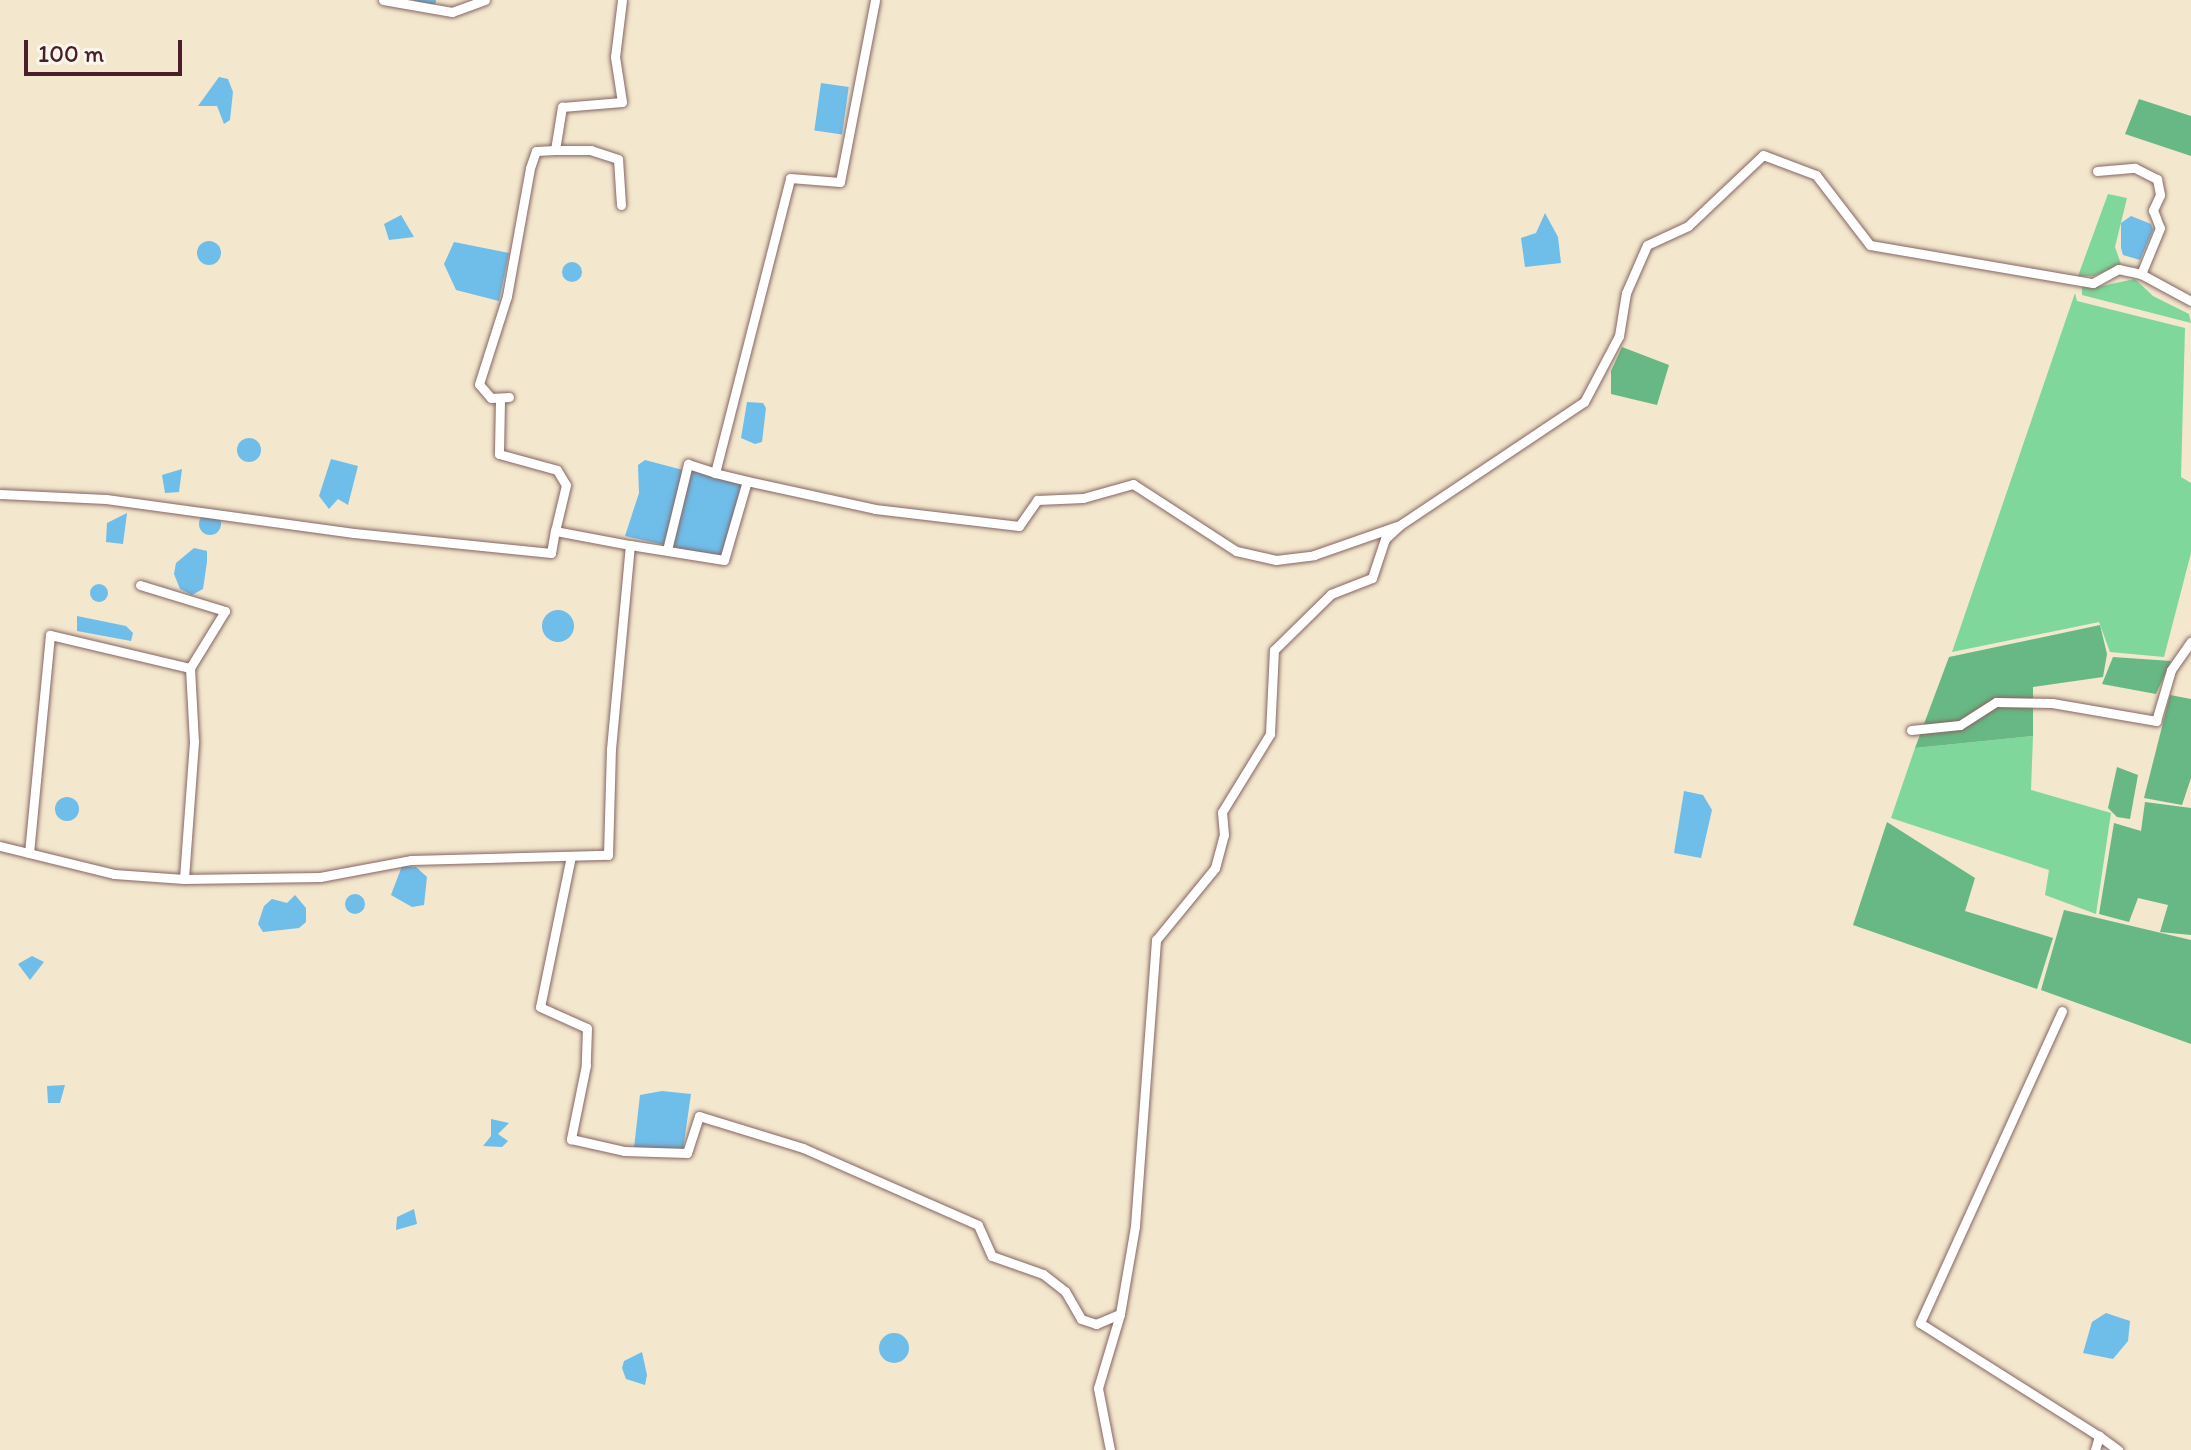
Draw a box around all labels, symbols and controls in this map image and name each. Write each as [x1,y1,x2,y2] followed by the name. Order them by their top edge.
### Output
[28,24,186,74] scale bar
[38,39,104,68] text: 100 m

